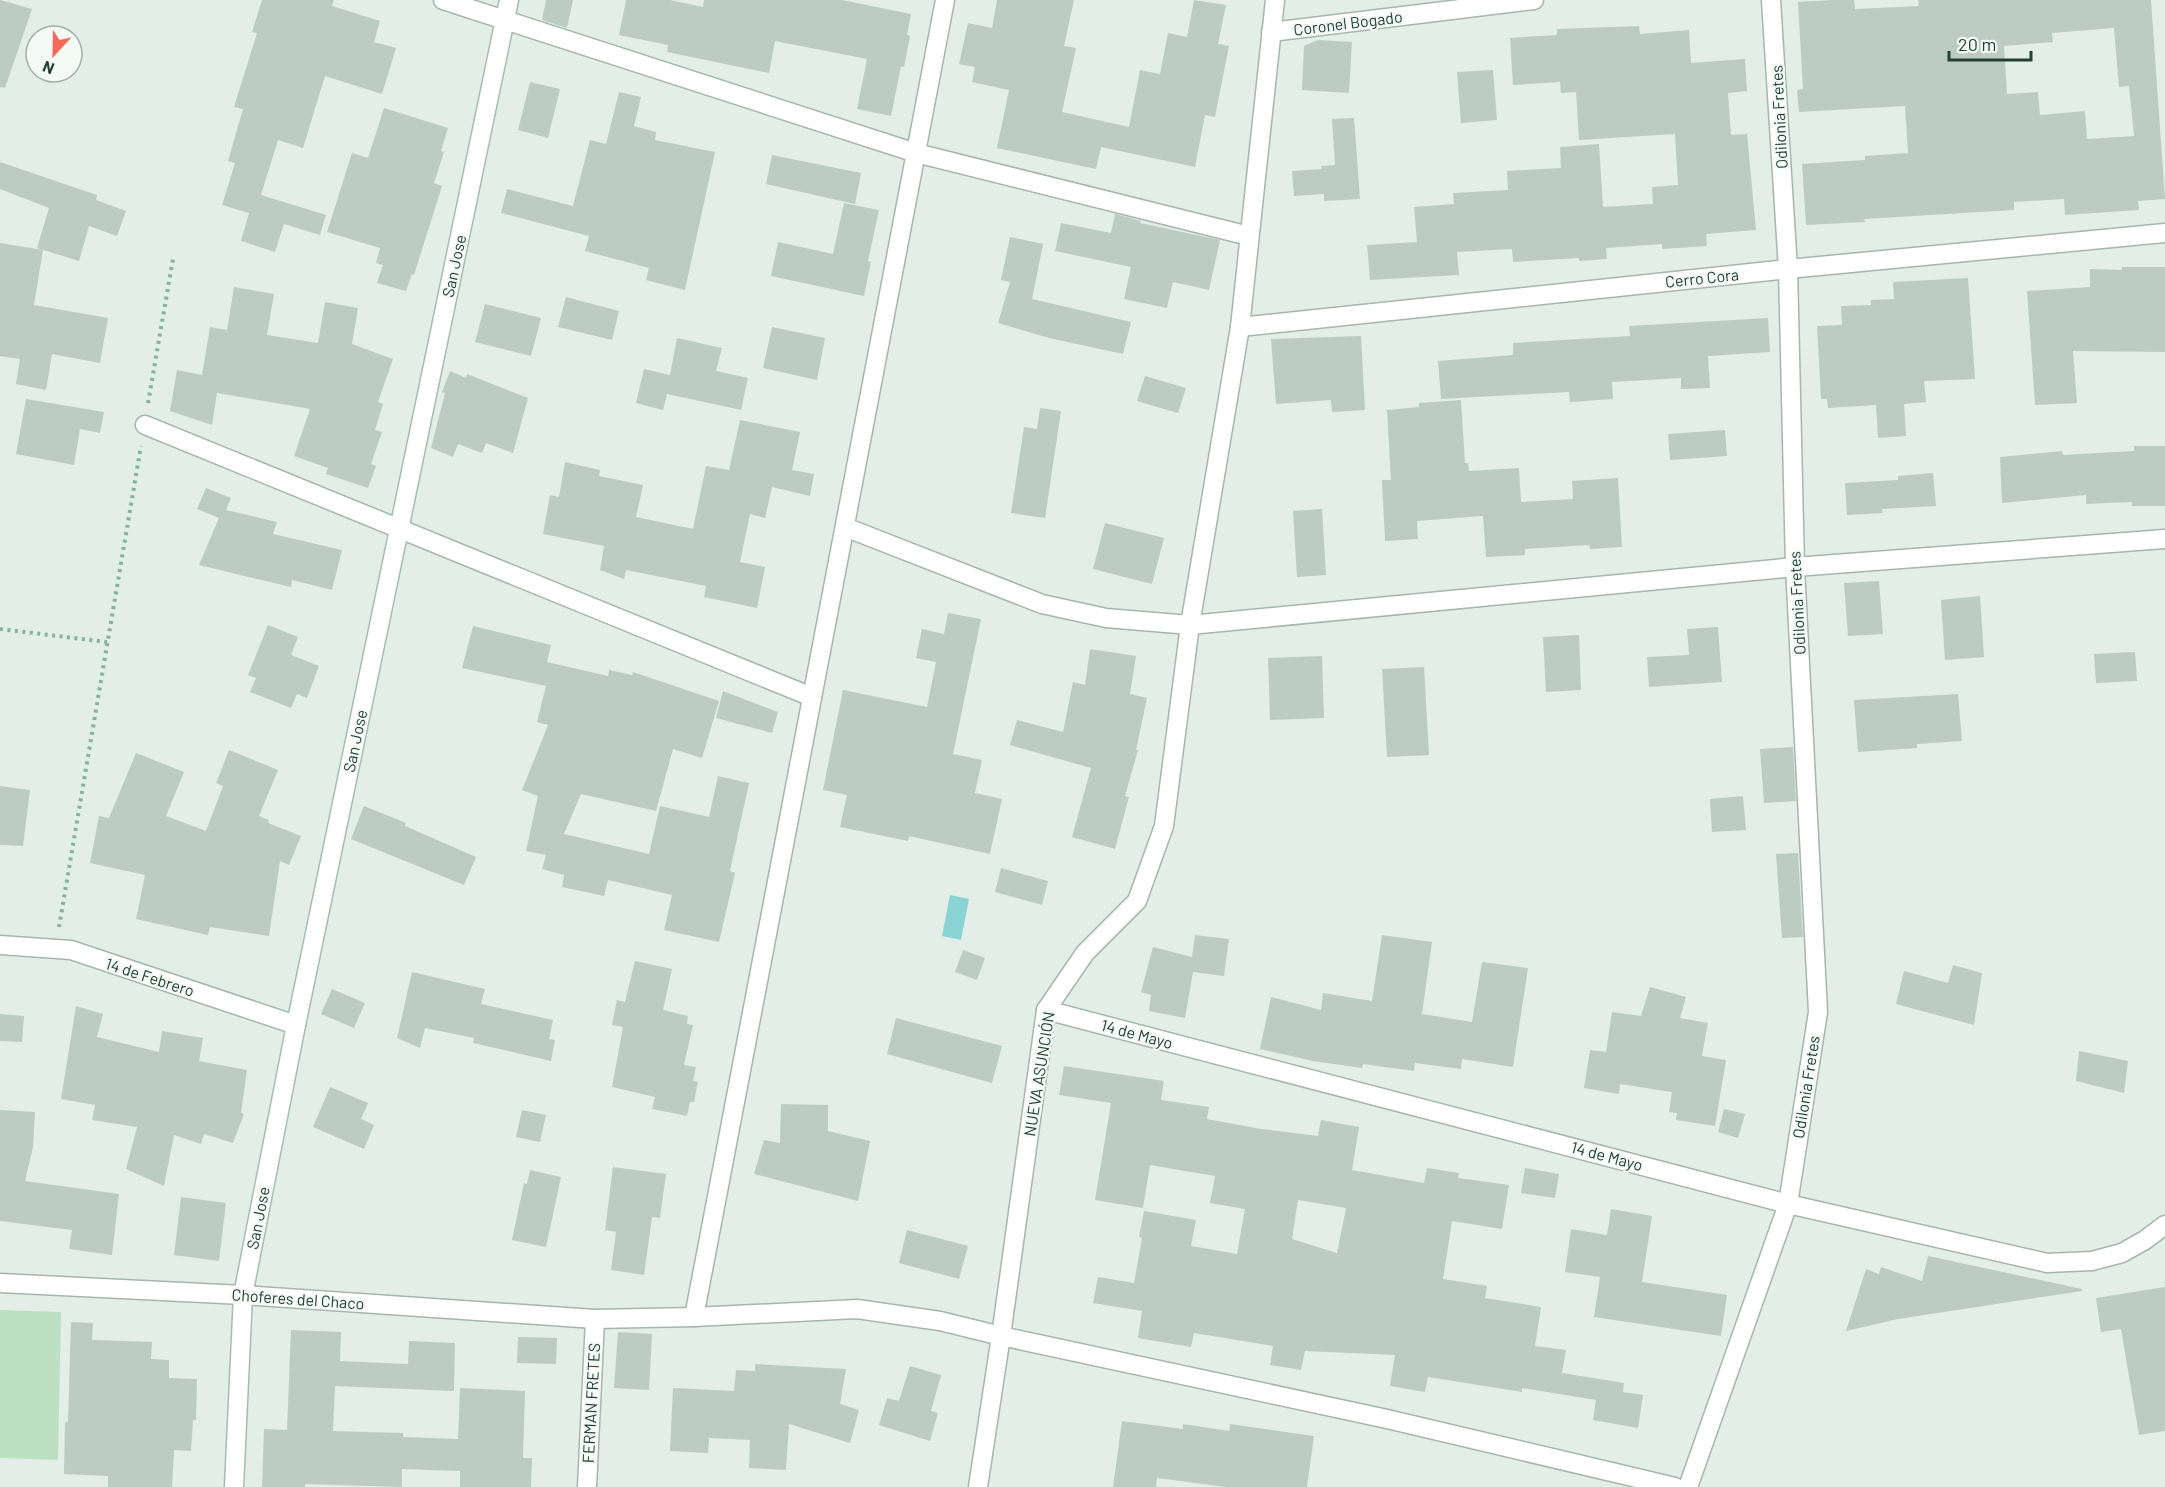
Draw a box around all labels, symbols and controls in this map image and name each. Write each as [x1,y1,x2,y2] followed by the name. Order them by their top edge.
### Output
[1292,6,1404,39] street label: Coronel Bogado
[24,24,84,84] north arrow
[1949,24,2032,62] scale bar
[1958,33,1996,55] text: 20 m
[40,58,57,79] text: N
[1766,65,1791,169] street label: Odilonia Fretes
[438,233,469,299] street label: San Jose
[1664,264,1740,291] street label: Cerro Cora
[1784,551,1809,655] street label: Odilonia Fretes
[339,708,370,774] street label: San Jose
[103,953,197,1000] street label: 14 de Febrero
[1019,1010,1058,1138] street label: NUEVA ASUNCIÓN
[1099,1015,1175,1052] street label: 14 de Mayo
[1788,1034,1823,1140] street label: Odilonia Fretes
[1569,1137,1645,1174] street label: 14 de Mayo
[242,1185,273,1251] street label: San Jose
[231,1284,365,1313] street label: Choferes del Chaco
[578,1342,603,1464] street label: FERMAN FRETES

